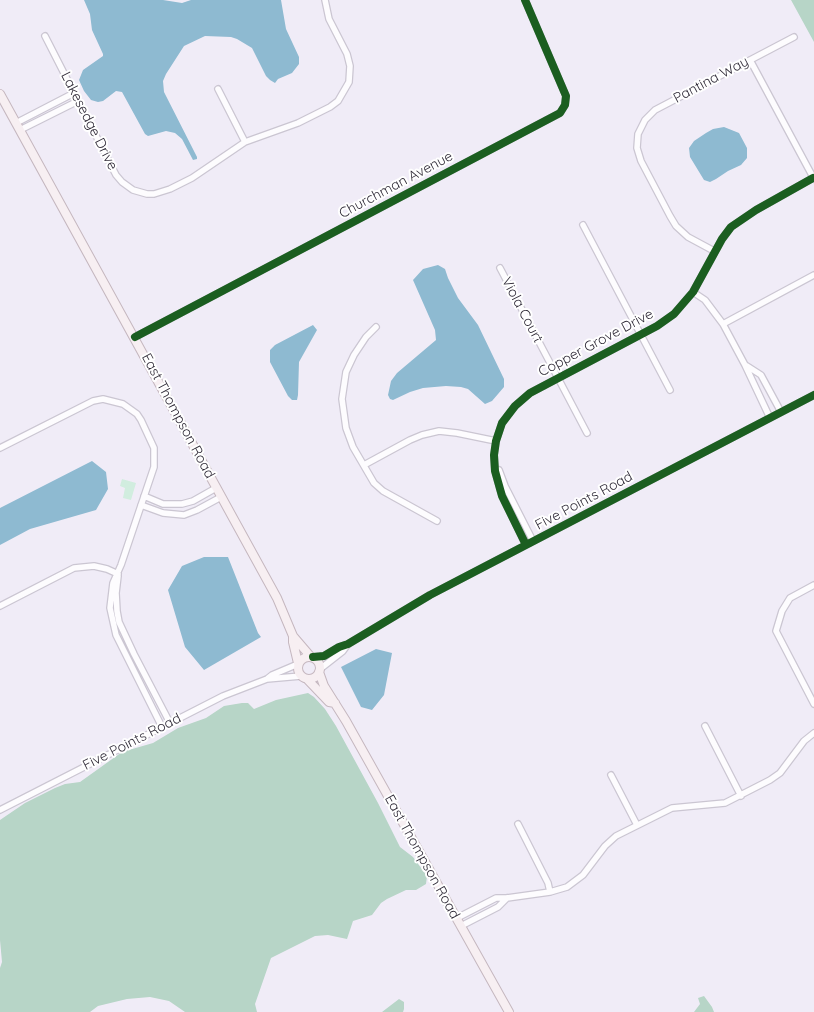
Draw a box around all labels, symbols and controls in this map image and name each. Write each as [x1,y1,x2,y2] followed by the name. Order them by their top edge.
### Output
[670,53,752,107] street label: Pantina Way
[57,69,121,173] street label: Lakesedge Drive
[336,148,456,222] street label: Churchman Avenue
[498,274,546,346] street label: Viola Court
[536,306,656,380] street label: Copper Grove Drive
[138,351,218,481] street label: East Thompson Road
[532,468,636,534] street label: Five Points Road
[80,710,184,774] street label: Five Points Road
[381,792,463,922] street label: East Thompson Road

